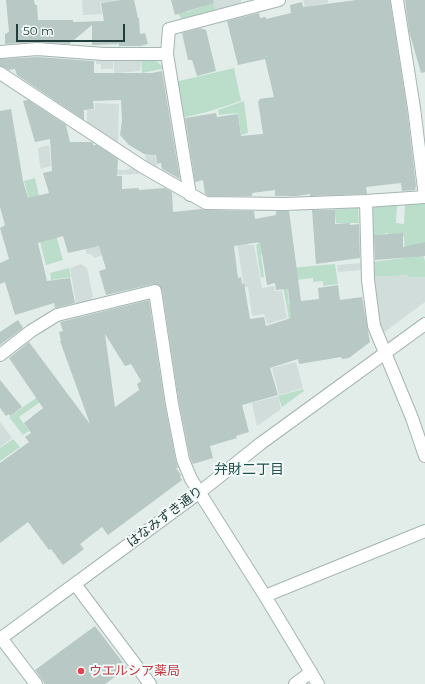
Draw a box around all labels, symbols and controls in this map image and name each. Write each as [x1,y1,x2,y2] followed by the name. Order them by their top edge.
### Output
[18,16,127,42] scale bar
[23,23,54,38] text: 50 m
[214,462,284,478] district label: 弁財二丁目
[124,483,206,551] street label: はなみずき通り
[89,663,180,679] place label: ウエルシア薬局
[76,666,86,676] marker: ウエルシア薬局

